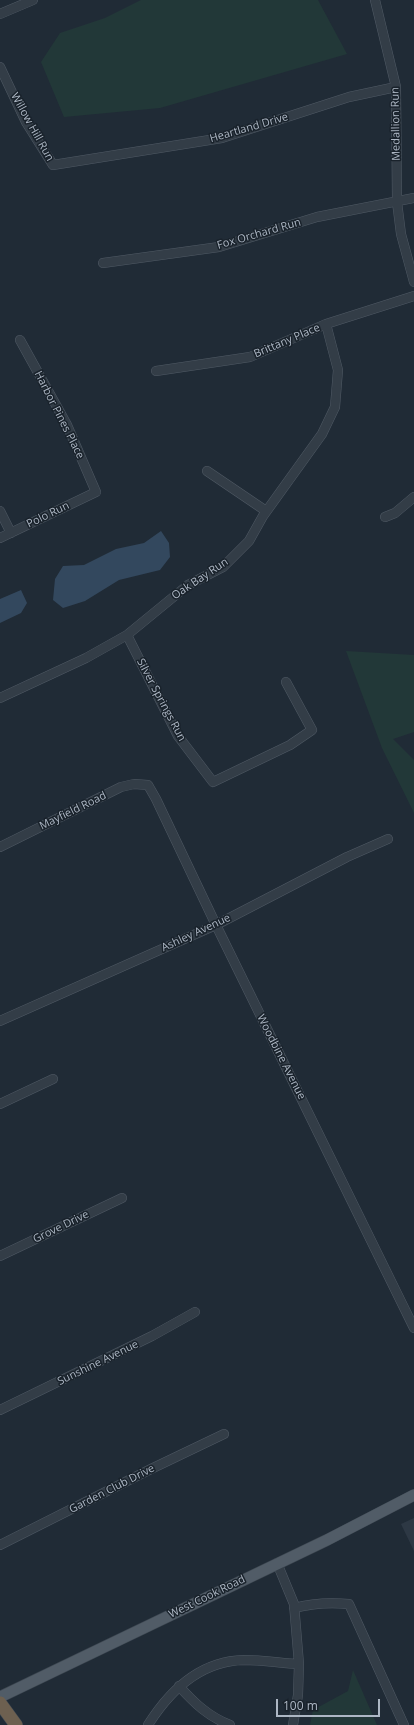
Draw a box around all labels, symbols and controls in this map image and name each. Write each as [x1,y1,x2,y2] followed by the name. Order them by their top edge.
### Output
[389,87,403,161] street label: Medallion Run
[8,91,56,163] street label: Willow Hill Run
[208,110,290,146] street label: Heartland Drive
[216,216,302,252] street label: Fox Orchard Run
[252,321,322,361] street label: Brittany Place
[31,369,87,461] street label: Harbor Pines Place
[25,499,71,531] street label: Polo Run
[169,555,231,603] street label: Oak Bay Run
[134,656,188,744] street label: Silver Springs Run
[37,789,109,833] street label: Mayfield Road
[159,911,233,955] street label: Ashley Avenue
[254,1012,308,1102] street label: Woodbine Avenue
[31,1208,91,1246] street label: Grove Drive
[55,1338,141,1388] street label: Sunshine Avenue
[67,1462,157,1516] street label: Garden Club Drive
[167,1573,247,1621] street label: West Cook Road
[278,1691,382,1717] scale bar
[283,1697,318,1714] text: 100 m

